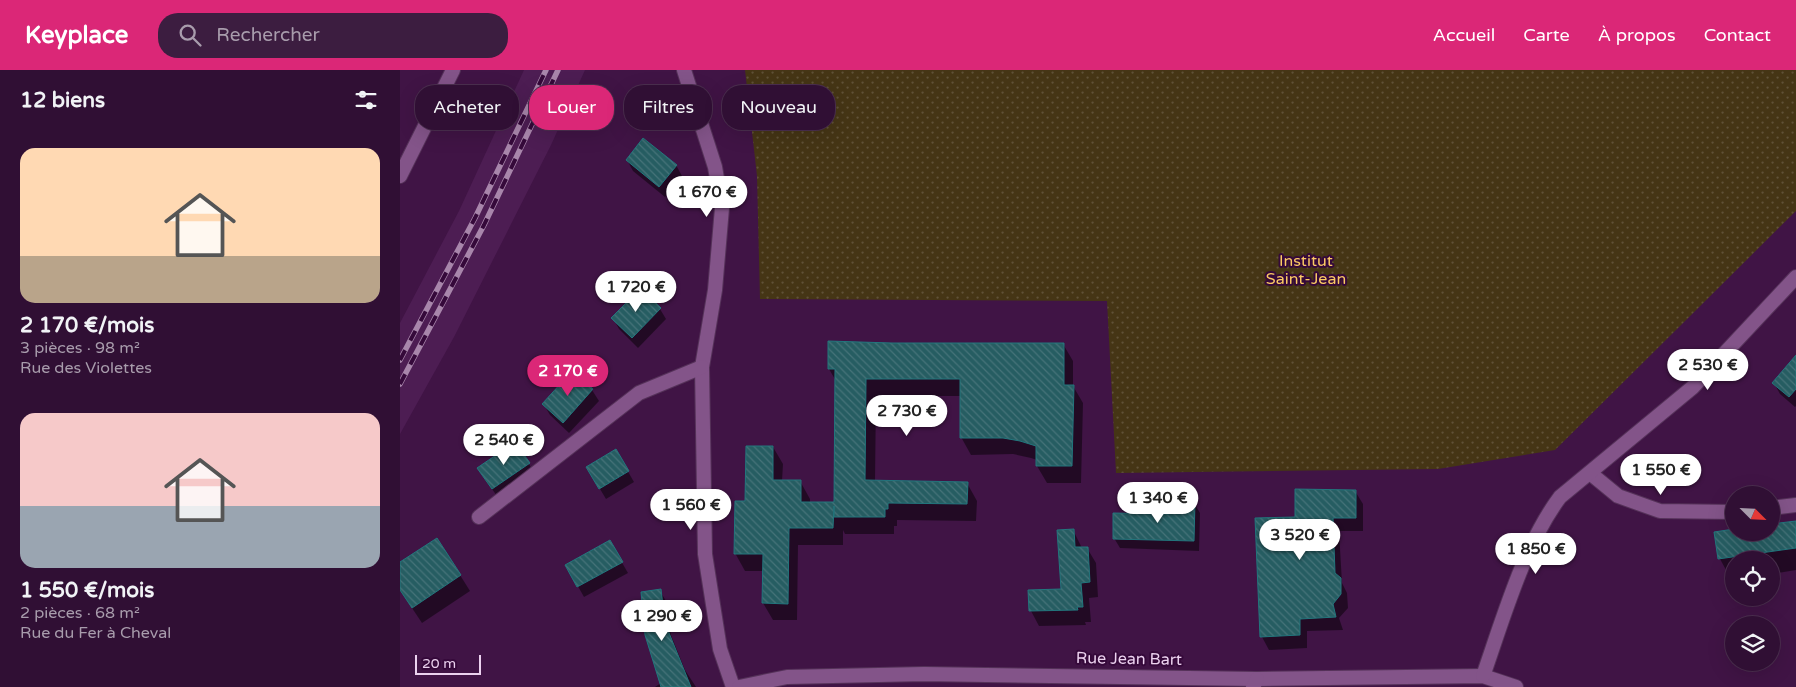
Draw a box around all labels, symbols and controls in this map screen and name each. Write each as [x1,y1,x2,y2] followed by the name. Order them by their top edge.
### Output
[158,13,508,58] search box
[25,21,128,50] text: Keyplace
[176,21,204,49] icon: search
[216,24,320,46] text: Rechercher
[1433,24,1495,46] text: Accueil
[1523,24,1570,46] text: Carte
[1598,24,1676,46] text: À propos
[1704,24,1771,46] text: Contact
[415,85,519,130] chip: Acheter
[529,85,614,130] chip: Louer
[624,85,712,130] chip: Filtres
[722,85,835,130] chip: Nouveau
[352,86,380,114] icon: filters
[20,88,105,113] text: 12 biens
[661,176,753,218] pin: 1 670 €
[155,180,245,270] icon: home
[677,182,737,202] text: 1 670 €
[1266,251,1346,289] park label: Institut Saint-Jean
[590,270,682,313] pin: 1 720 €
[606,277,666,297] text: 1 720 €
[20,313,154,338] text: 2 170 €/mois
[20,338,140,358] text: 3 pièces · 98 m²
[1662,348,1754,391] pin: 2 530 €
[522,354,614,397] pin: 2 170 €
[1678,355,1738,375] text: 2 530 €
[20,358,152,378] text: Rue des Violettes
[538,361,598,381] text: 2 170 €
[861,394,953,437] pin: 2 730 €
[877,401,937,421] text: 2 730 €
[458,424,550,466] pin: 2 540 €
[474,430,534,450] text: 2 540 €
[155,445,245,535] icon: home
[1615,454,1707,496] pin: 1 550 €
[1631,460,1691,480] text: 1 550 €
[1112,482,1204,524] pin: 1 340 €
[1725,486,1780,541] north arrow
[1725,486,1780,671] map controls
[645,488,737,531] pin: 1 560 €
[1128,488,1188,508] text: 1 340 €
[661,495,721,515] text: 1 560 €
[1254,518,1346,561] pin: 3 520 €
[1270,525,1330,545] text: 3 520 €
[1490,532,1582,575] pin: 1 850 €
[1506,539,1566,559] text: 1 850 €
[1725,551,1780,606] button: locate
[20,578,154,603] text: 1 550 €/mois
[616,600,708,642] pin: 1 290 €
[20,603,140,623] text: 2 pièces · 68 m²
[632,606,692,626] text: 1 290 €
[1725,616,1780,671] button: layers
[20,623,171,643] text: Rue du Fer à Cheval
[1076,648,1182,670] street label: Rue Jean Bart
[415,652,481,675] scale bar
[422,655,456,672] text: 20 m

